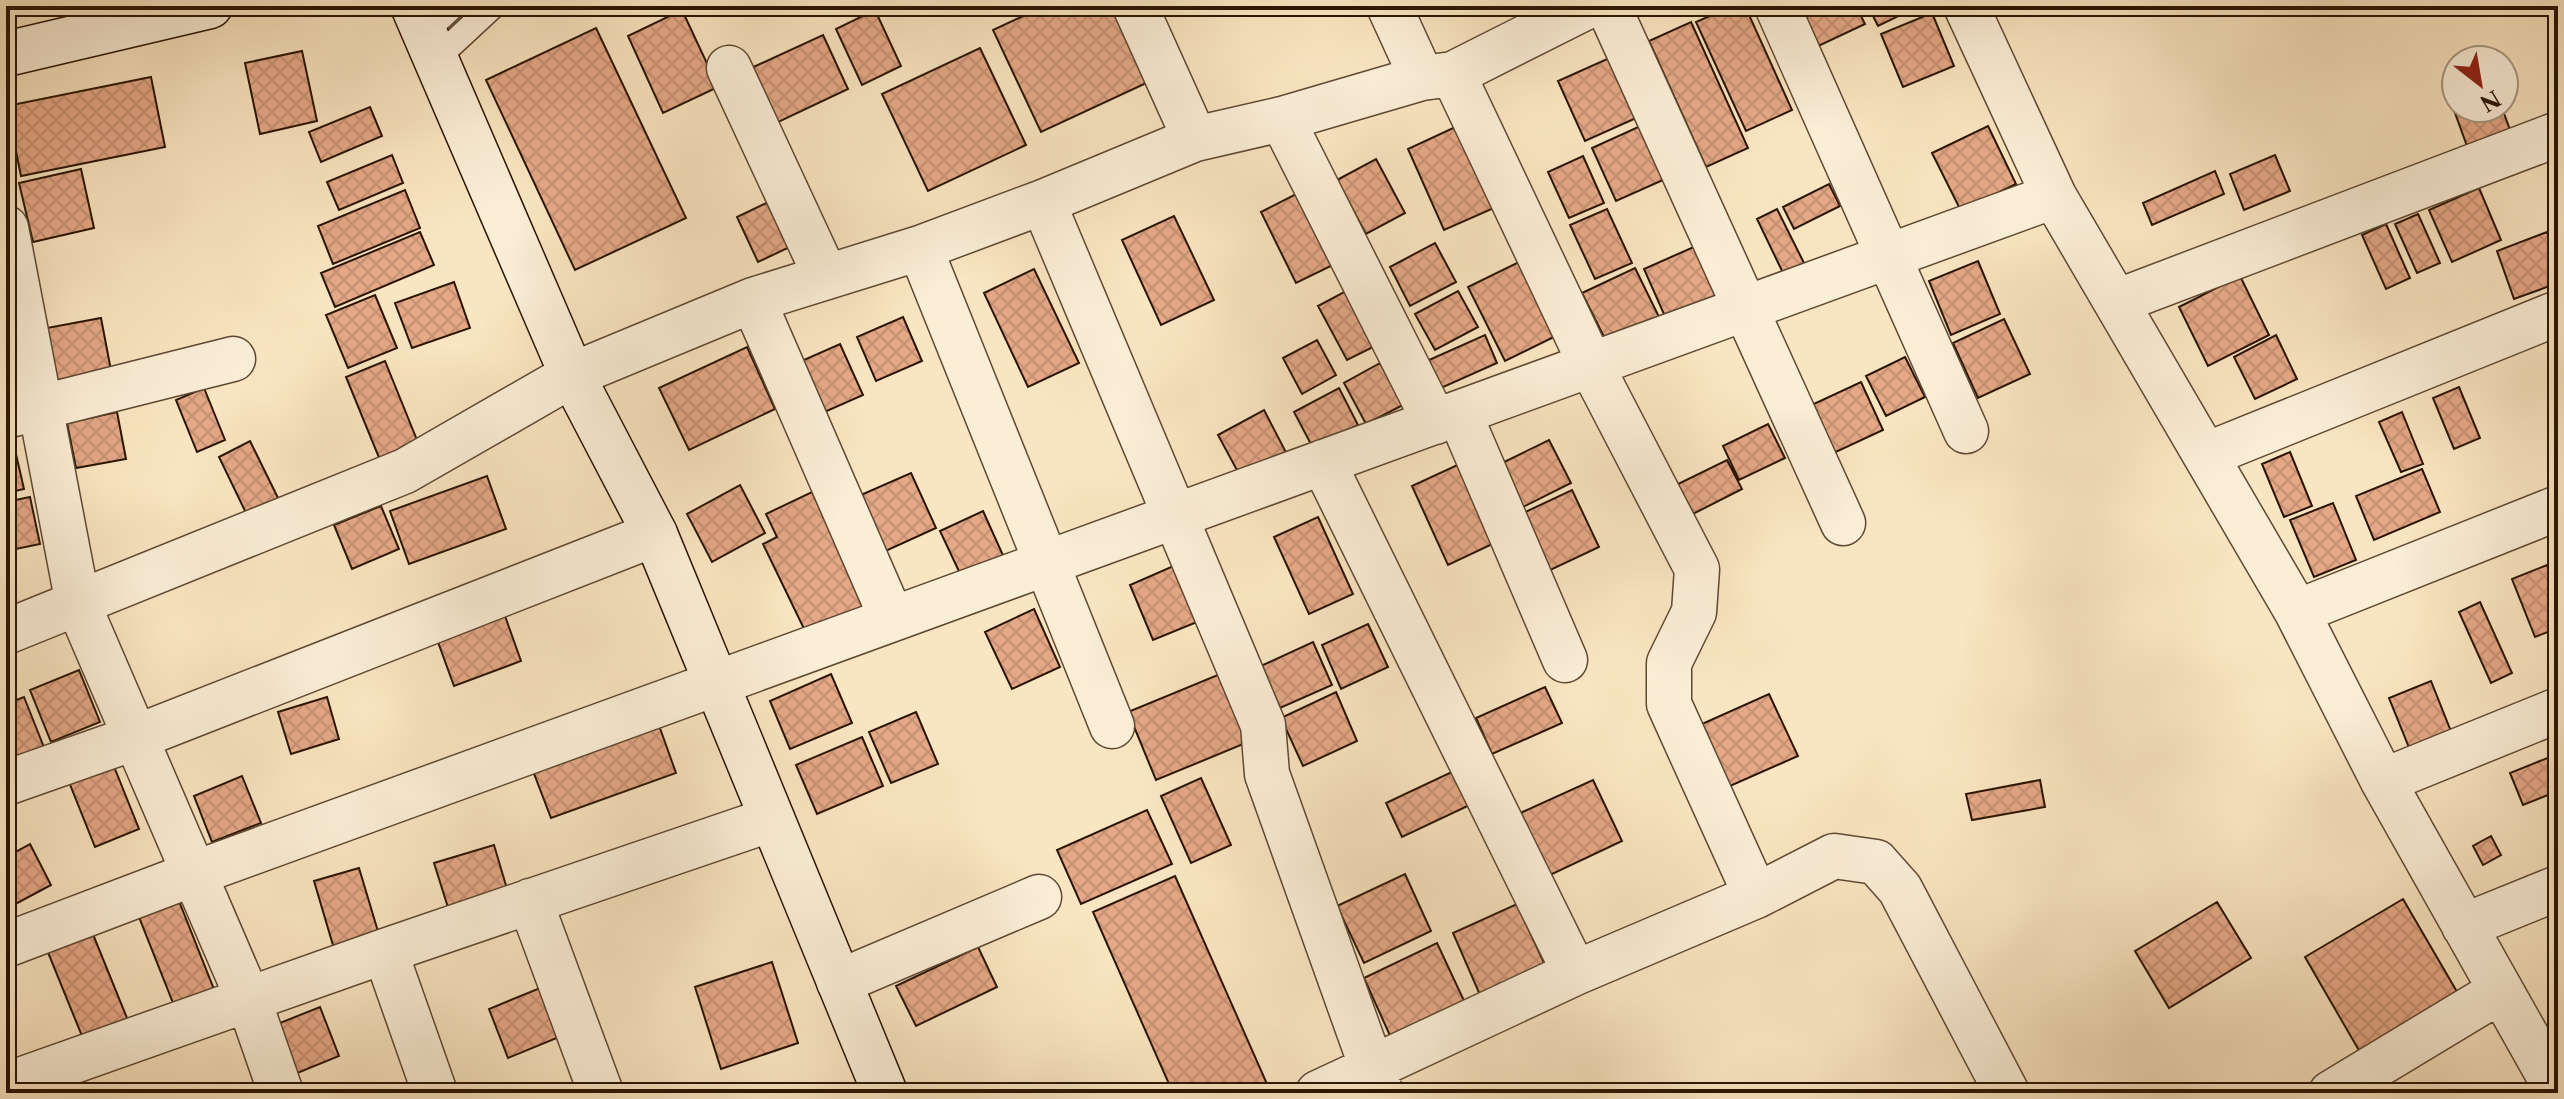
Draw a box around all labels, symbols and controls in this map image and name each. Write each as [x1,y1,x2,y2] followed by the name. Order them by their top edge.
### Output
[2440,44,2520,124] north arrow
[2475,84,2505,117] text: N

